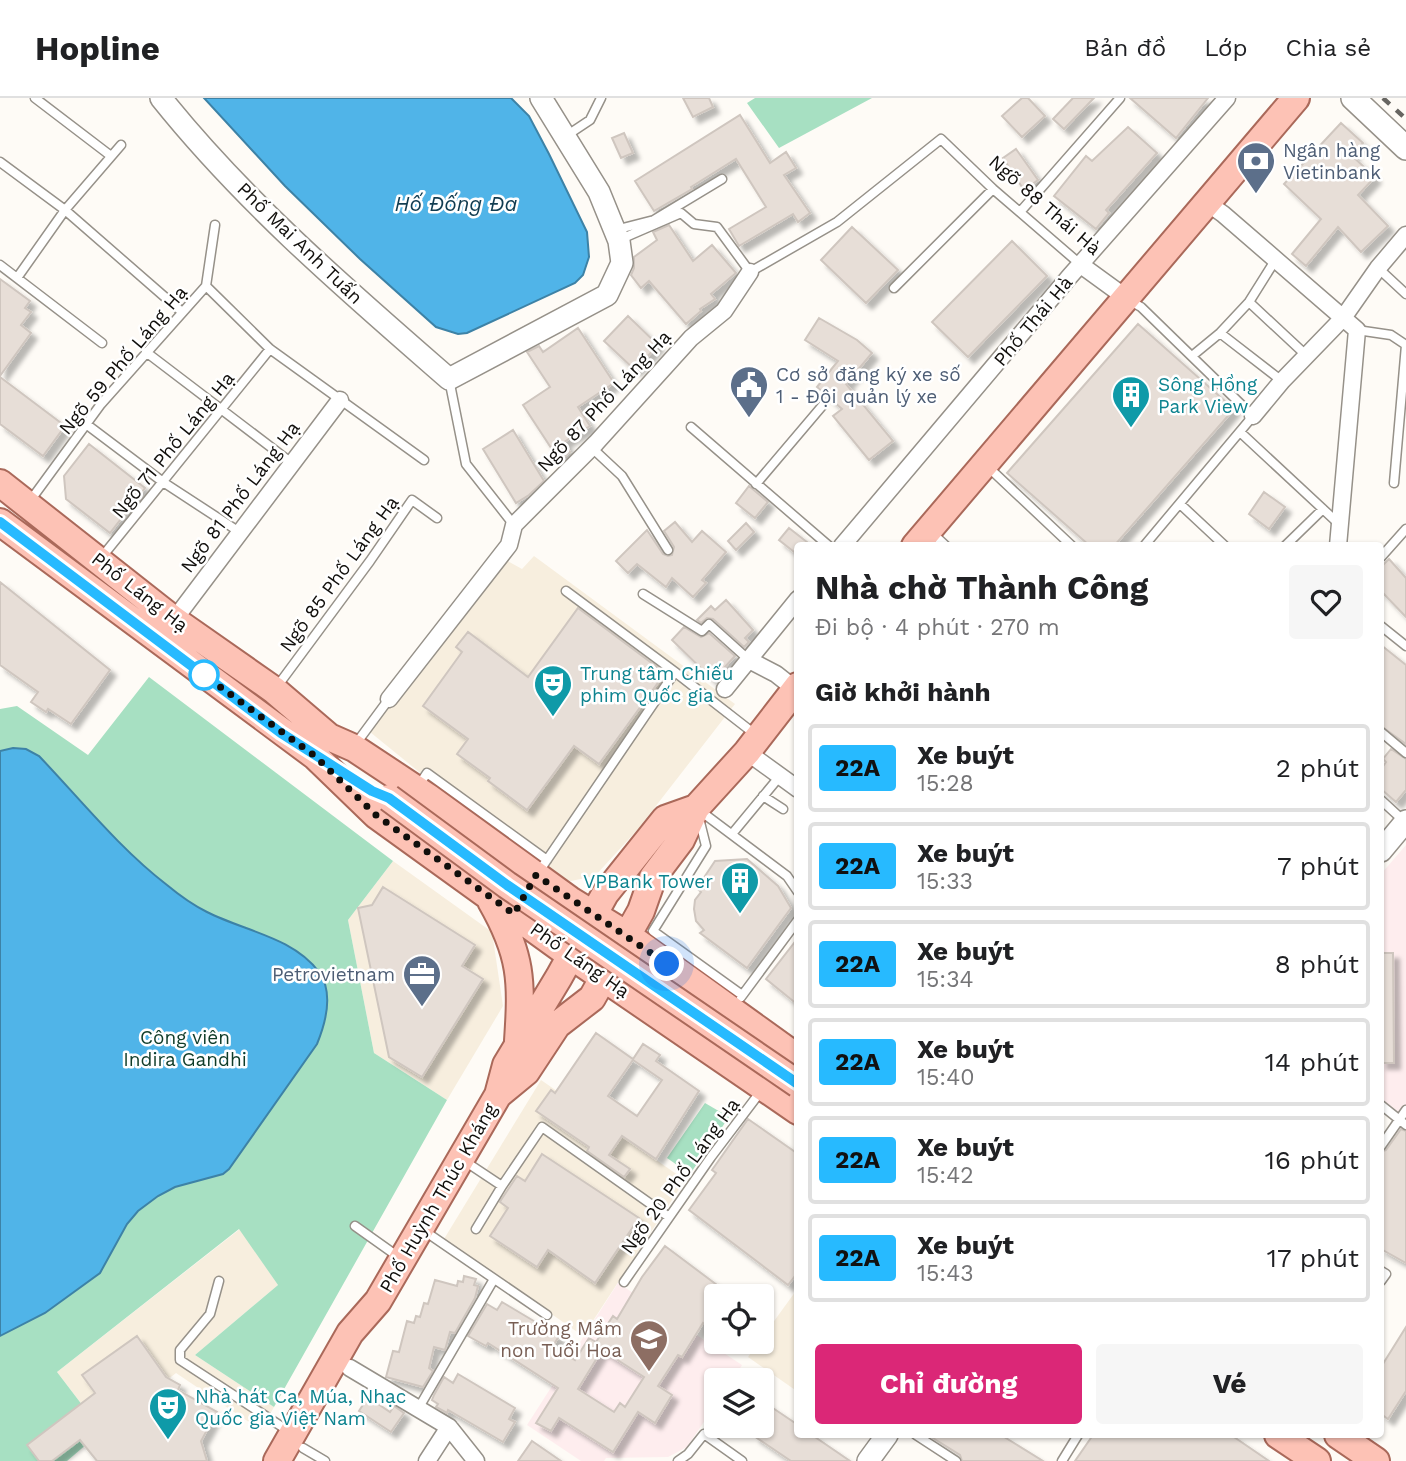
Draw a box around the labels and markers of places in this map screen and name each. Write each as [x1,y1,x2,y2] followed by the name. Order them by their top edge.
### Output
[1283,139,1381,184] place label: Ngân hàng Vietinbank
[1235,140,1277,195] bank icon: Ngân hàng Vietinbank
[776,363,961,408] place label: Cơ sở đăng ký xe số 1 - Đội quản lý xe
[728,364,770,419] public building icon: Cơ sở đăng ký xe số 1 - Đội quản lý xe
[1158,373,1258,418] place label: Sông Hồng Park View
[1110,374,1152,429] building icon: Sông Hồng Park View
[189,660,219,690] unlabelled marker
[580,662,733,707] place label: Trung tâm Chiếu phim Quốc gia
[532,663,574,718] theatre icon: Trung tâm Chiếu phim Quốc gia
[719,860,761,915] building icon: VPBank Tower
[583,870,713,893] place label: VPBank Tower
[401,953,443,1008] office icon: Petrovietnam
[272,963,395,986] place label: Petrovietnam
[500,1317,622,1362] place label: Trường Mầm non Tuổi Hoa
[628,1318,670,1373] school or university icon: Trường Mầm non Tuổi Hoa
[195,1385,406,1430] place label: Nhà hát Ca, Múa, Nhạc Quốc gia Việt Nam
[147,1386,189,1441] theatre icon: Nhà hát Ca, Múa, Nhạc Quốc gia Việt Nam

